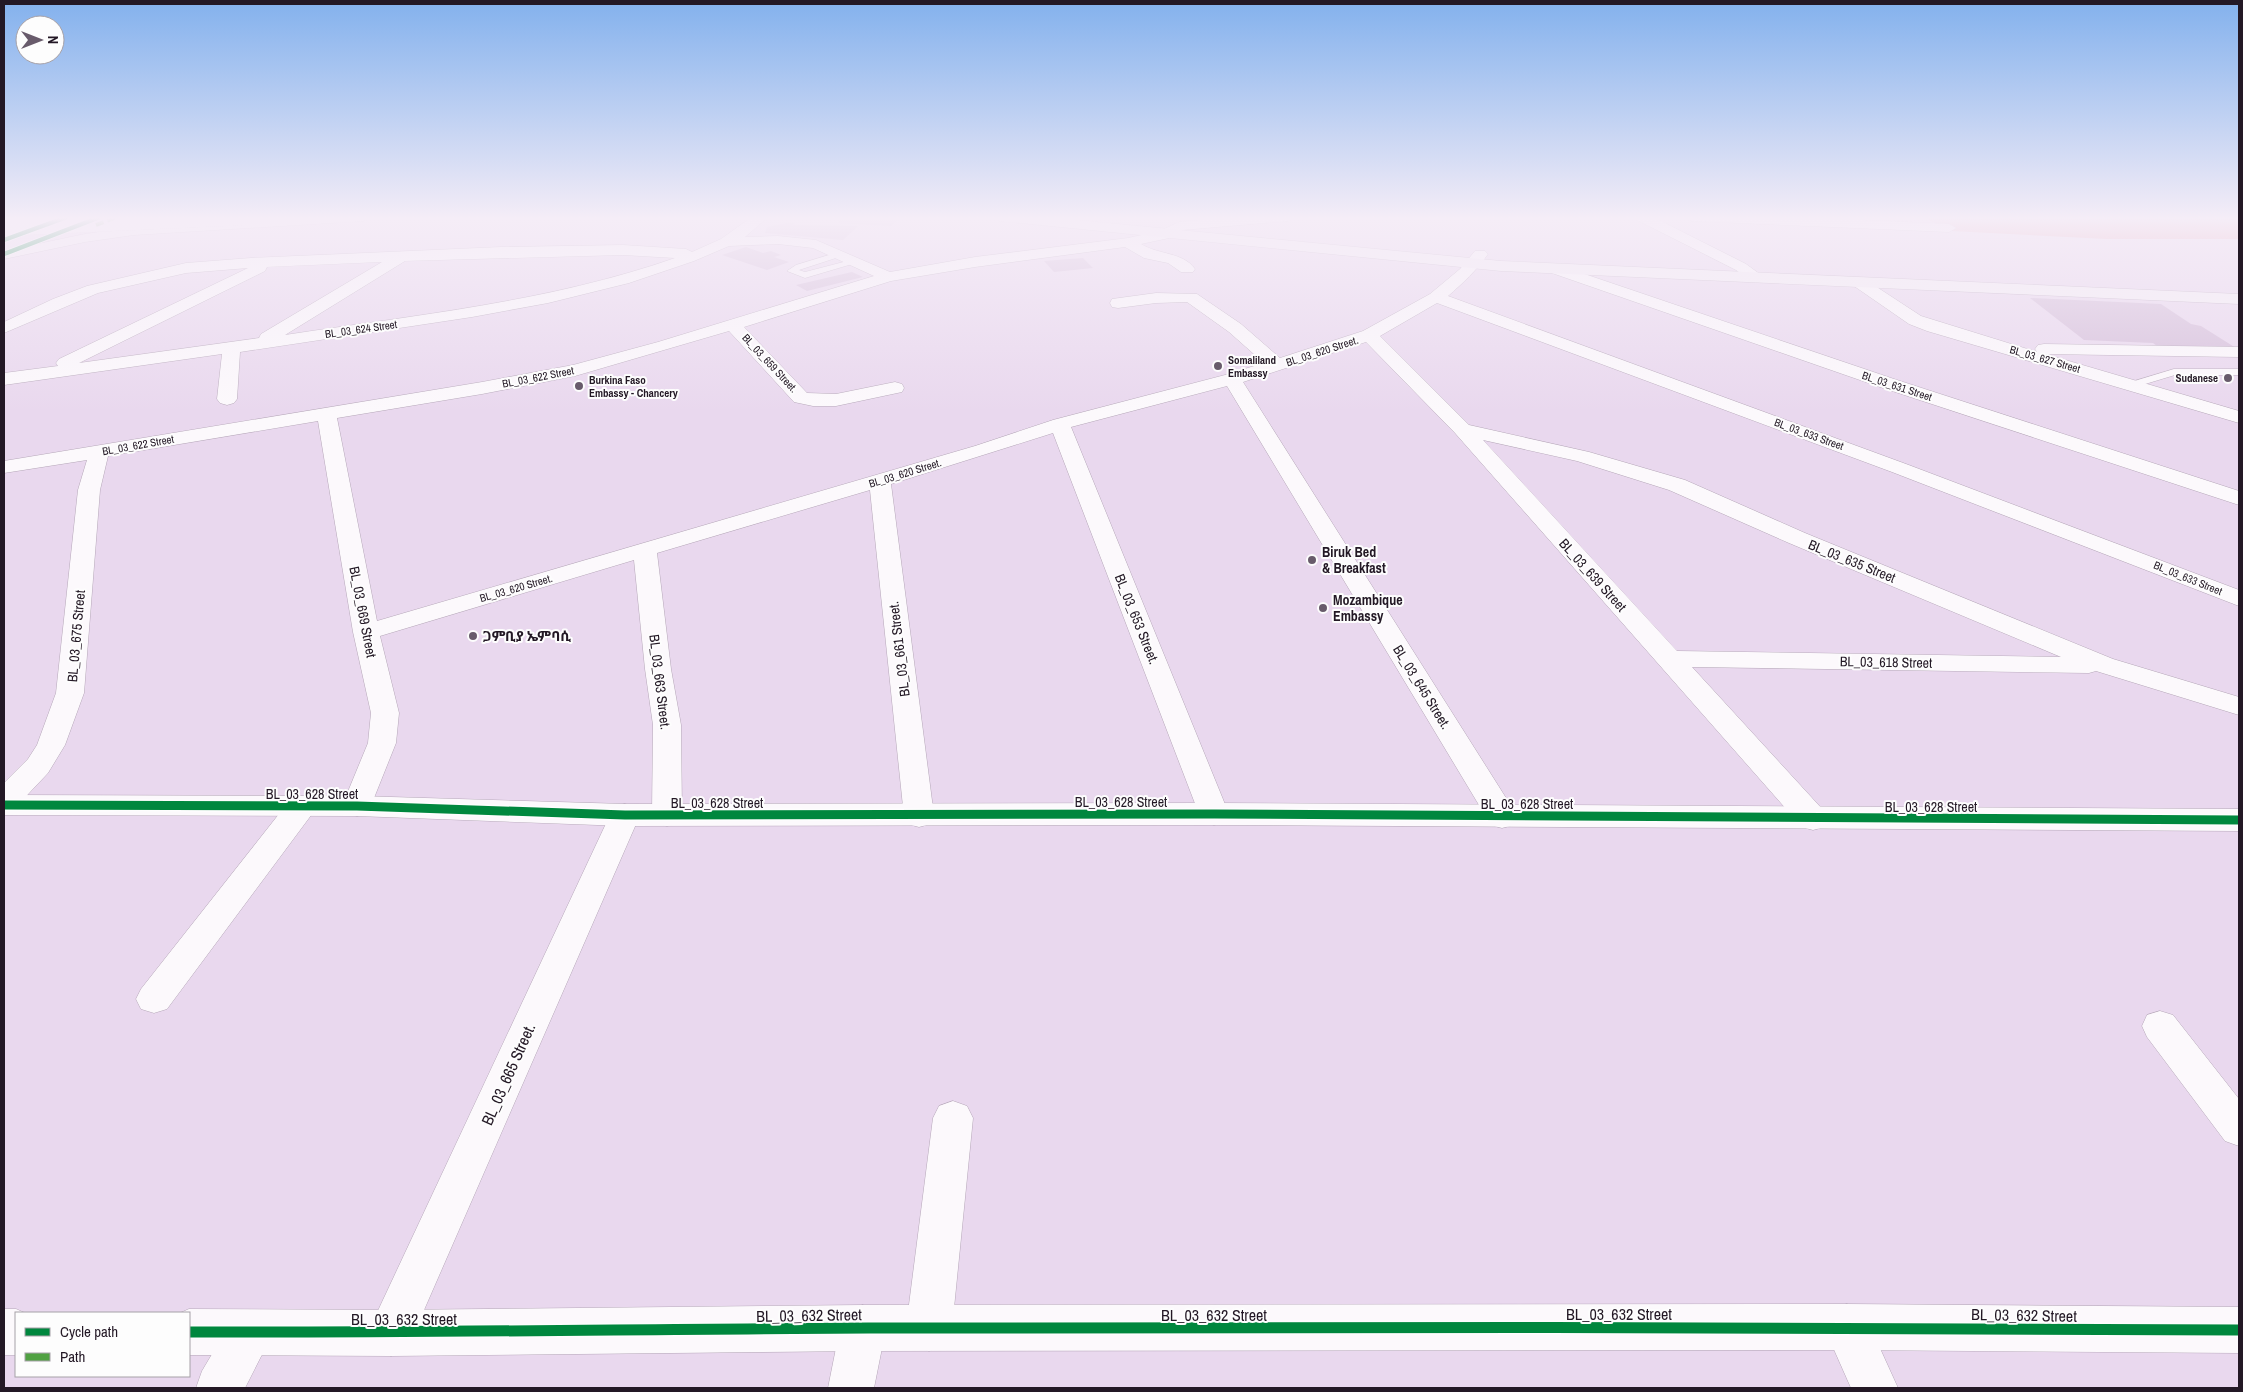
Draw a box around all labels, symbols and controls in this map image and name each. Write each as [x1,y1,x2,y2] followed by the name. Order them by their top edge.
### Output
[15,15,65,65] north arrow
[44,36,62,44] text: N
[324,317,398,341] street label: BL_03_624 Street
[739,331,801,395] street label: BL_03_659 Street.
[1284,333,1360,369] street label: BL_03_620 Street.
[2008,342,2082,376] street label: BL_03_627 Street
[1228,353,1276,380] place label: Somaliland Embassy
[1212,360,1224,372] marker: Somaliland Embassy
[501,363,576,391] street label: BL_03_622 Street
[1860,368,1934,404] street label: BL_03_631 Street
[2175,371,2218,385] place label: Sudanese
[2222,372,2234,384] marker: Sudanese
[589,373,678,400] place label: Burkina Faso Embassy - Chancery
[573,380,585,392] marker: Burkina Faso Embassy - Chancery
[1772,415,1846,453] street label: BL_03_633 Street
[101,432,176,458] street label: BL_03_622 Street
[867,455,943,491] street label: BL_03_620 Street.
[1555,535,1631,615] street label: BL_03_639 Street
[1806,535,1898,587] street label: BL_03_635 Street
[1322,543,1386,577] place label: Biruk Bed & Breakfast
[1306,554,1318,566] marker: Biruk Bed & Breakfast
[2152,558,2225,598] street label: BL_03_633 Street
[345,565,381,659] street label: BL_03_669 Street
[478,571,554,605] street label: BL_03_620 Street.
[1111,571,1163,667] street label: BL_03_653 Street.
[63,589,89,683] street label: BL_03_675 Street
[1333,591,1403,625] place label: Mozambique Embassy
[884,600,914,698] street label: BL_03_661 Street.
[1317,602,1329,614] marker: Mozambique Embassy
[483,627,571,645] place label: ጋምቢያ ኤምባሲ
[467,630,479,642] marker: ጋምቢያ ኤምባሲ
[645,633,675,731] street label: BL_03_663 Street.
[1389,642,1455,732] street label: BL_03_645 Street.
[1840,652,1932,672] street label: BL_03_618 Street
[266,785,358,803] street label: BL_03_628 Street
[1075,793,1167,811] street label: BL_03_628 Street
[671,794,763,812] street label: BL_03_628 Street
[1481,795,1573,813] street label: BL_03_628 Street
[1885,798,1977,816] street label: BL_03_628 Street
[476,1020,540,1128] street label: BL_03_665 Street.
[756,1303,862,1327] street label: BL_03_632 Street
[1566,1303,1672,1325] street label: BL_03_632 Street
[1971,1303,2077,1327] street label: BL_03_632 Street
[1161,1304,1267,1326] street label: BL_03_632 Street
[351,1308,457,1330] street label: BL_03_632 Street
[15,1312,190,1377] legend
[60,1321,118,1342] text: Cycle path
[60,1346,85,1367] text: Path

